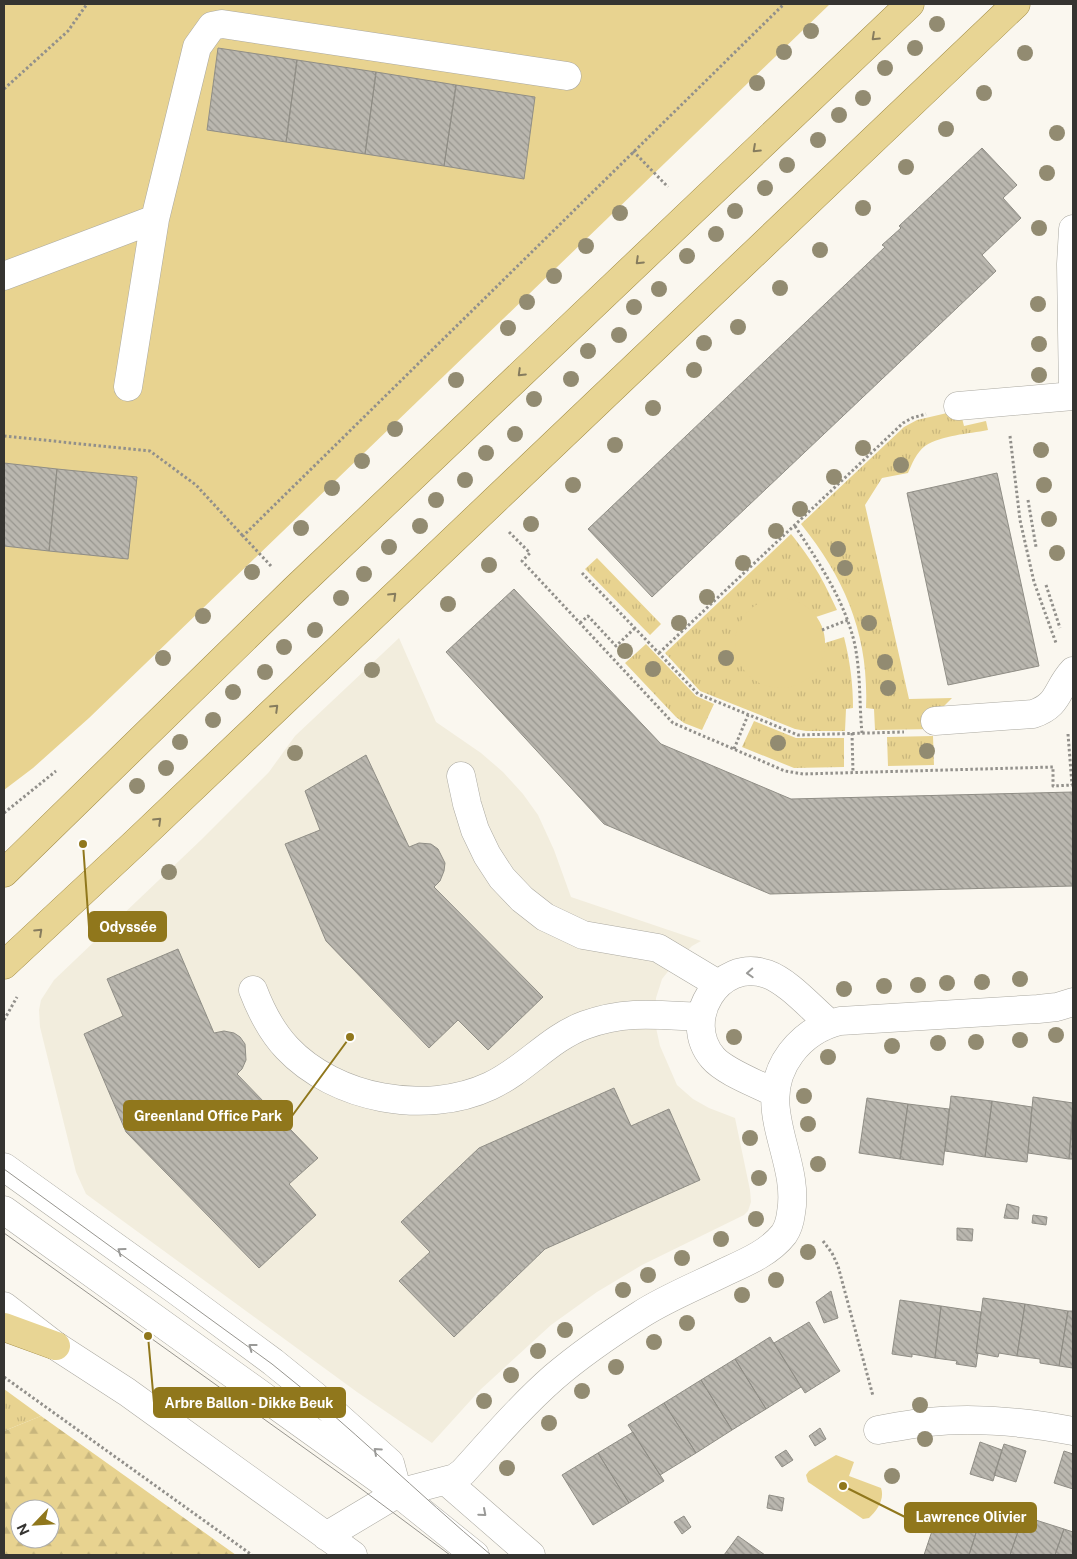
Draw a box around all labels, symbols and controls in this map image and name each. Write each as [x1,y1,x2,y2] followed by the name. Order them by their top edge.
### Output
[871,31,880,40] one-way arrow
[753,143,762,152] one-way arrow
[635,255,644,264] one-way arrow
[518,367,527,376] one-way arrow
[387,593,396,602] one-way arrow
[270,705,279,714] one-way arrow
[152,818,161,827] one-way arrow
[89,912,166,941] callout: Odyssée
[99,919,157,935] text: Odyssée
[34,929,43,938] one-way arrow
[745,968,753,979] one-way arrow
[124,1101,292,1130] callout: Greenland Office Park
[134,1108,282,1124] text: Greenland Office Park
[117,1248,127,1257] one-way arrow
[248,1344,258,1353] one-way arrow
[154,1388,345,1417] callout: Arbre Ballon - Dikke Beuk
[165,1395,333,1411] text: Arbre Ballon - Dikke Beuk
[373,1448,382,1457] one-way arrow
[10,1499,60,1549] north arrow
[905,1503,1036,1532] callout: Lawrence Olivier
[477,1507,486,1516] one-way arrow
[915,1509,1027,1525] text: Lawrence Olivier
[14,1521,33,1538] text: N

